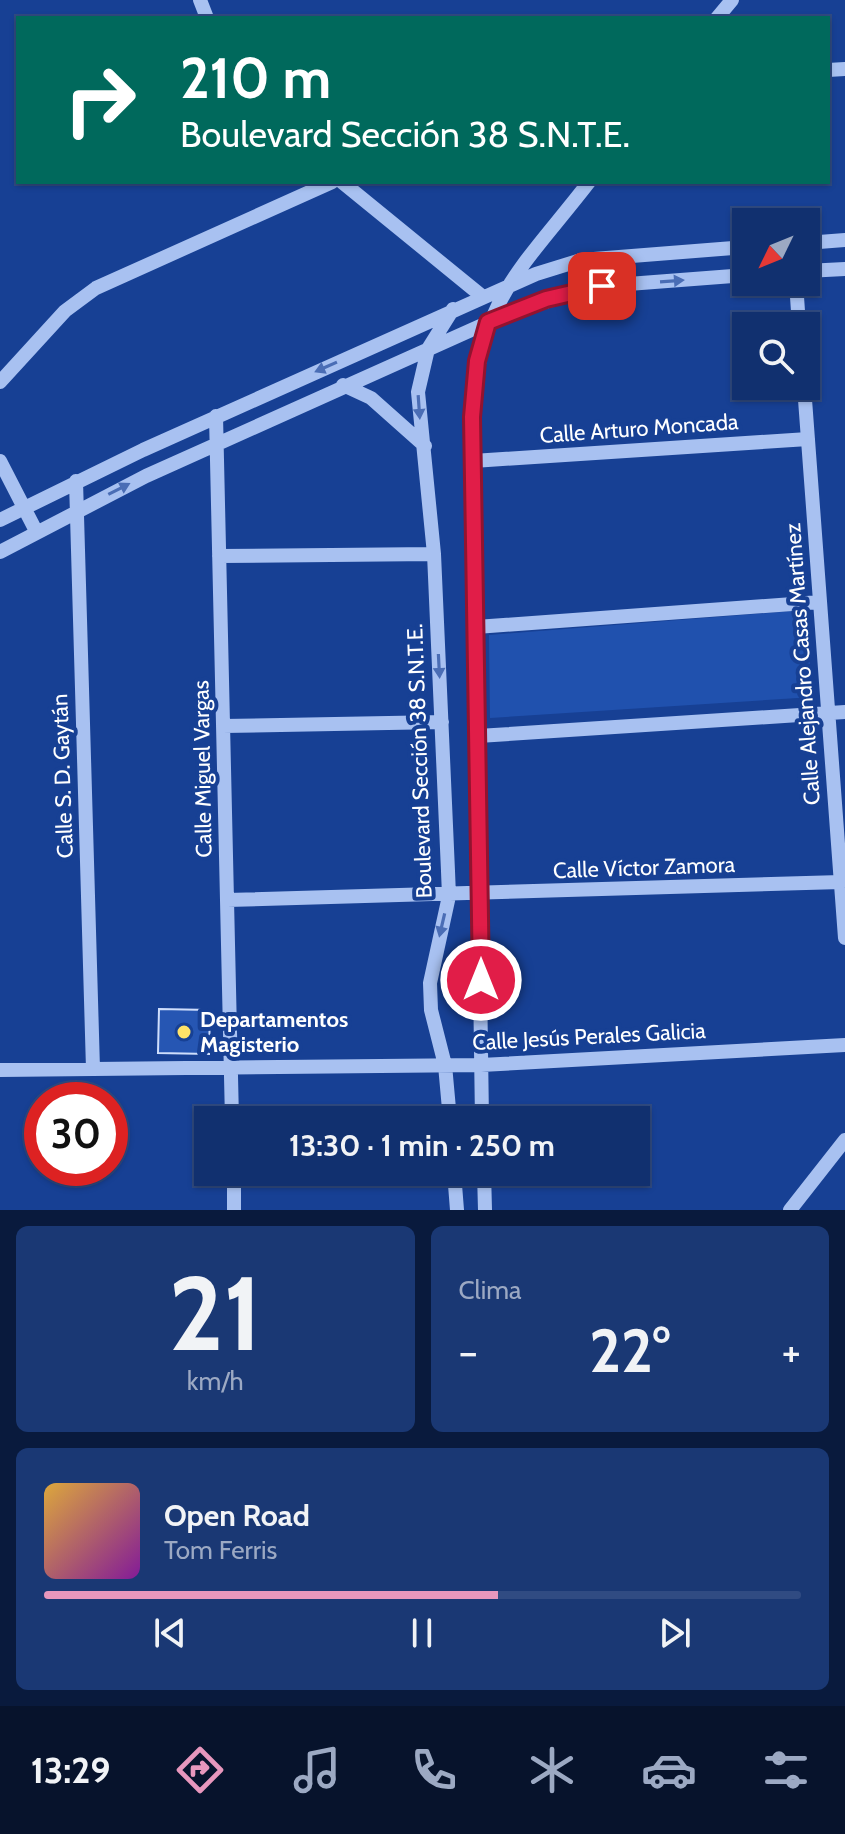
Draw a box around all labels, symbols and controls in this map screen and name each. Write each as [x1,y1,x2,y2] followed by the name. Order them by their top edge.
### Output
[180,44,331,112] text: 210 m
[48,48,152,152] icon: right
[180,112,630,156] text: Boulevard Sección 38 S.N.T.E.
[732,208,820,296] north arrow
[732,208,820,400] map controls
[568,252,636,320] pin
[580,264,624,308] icon: arrive
[660,274,685,287] one-way arrow
[732,312,820,400] button: search
[315,360,338,373] one-way arrow
[413,395,426,420] one-way arrow
[539,408,740,449] street label: Calle Arturo Moncada
[107,483,130,496] one-way arrow
[779,522,826,806] street label: Calle Alejandro Casas Martínez
[401,623,438,899] street label: Boulevard Sección 38 S.N.T.E.
[433,654,446,679] one-way arrow
[187,680,218,858] street label: Calle Miguel Vargas
[46,693,79,859] street label: Calle S. D. Gaytán
[553,851,736,884] street label: Calle Víctor Zamora
[435,912,448,937] one-way arrow
[439,938,523,1022] position arrow
[200,1006,348,1058] place label: Departamentos Magisterio
[472,1017,707,1056] street label: Calle Jesús Perales Galicia
[175,1023,193,1041] marker: Departamentos Magisterio
[24,1082,128,1186] speed limit sign: 30
[289,1127,555,1164] text: 13:30 · 1 min · 250 m
[169,1250,262,1376] text: 21
[459,1274,521,1306] text: Clima
[589,1314,670,1387] text: 22°
[459,1325,478,1378] text: −
[782,1325,801,1378] text: +
[187,1365,244,1397] text: km/h
[164,1497,310,1534] text: Open Road
[164,1534,277,1566] text: Tom Ferris
[148,1611,192,1655] icon: previous
[400,1611,444,1655] icon: pause
[653,1611,697,1655] icon: next
[172,1742,228,1798] icon: directions
[289,1742,345,1798] icon: music
[406,1742,462,1798] icon: phone
[524,1742,580,1798] icon: climate
[641,1742,697,1798] icon: car
[758,1742,814,1798] icon: filters
[31,1748,111,1792] text: 13:29

